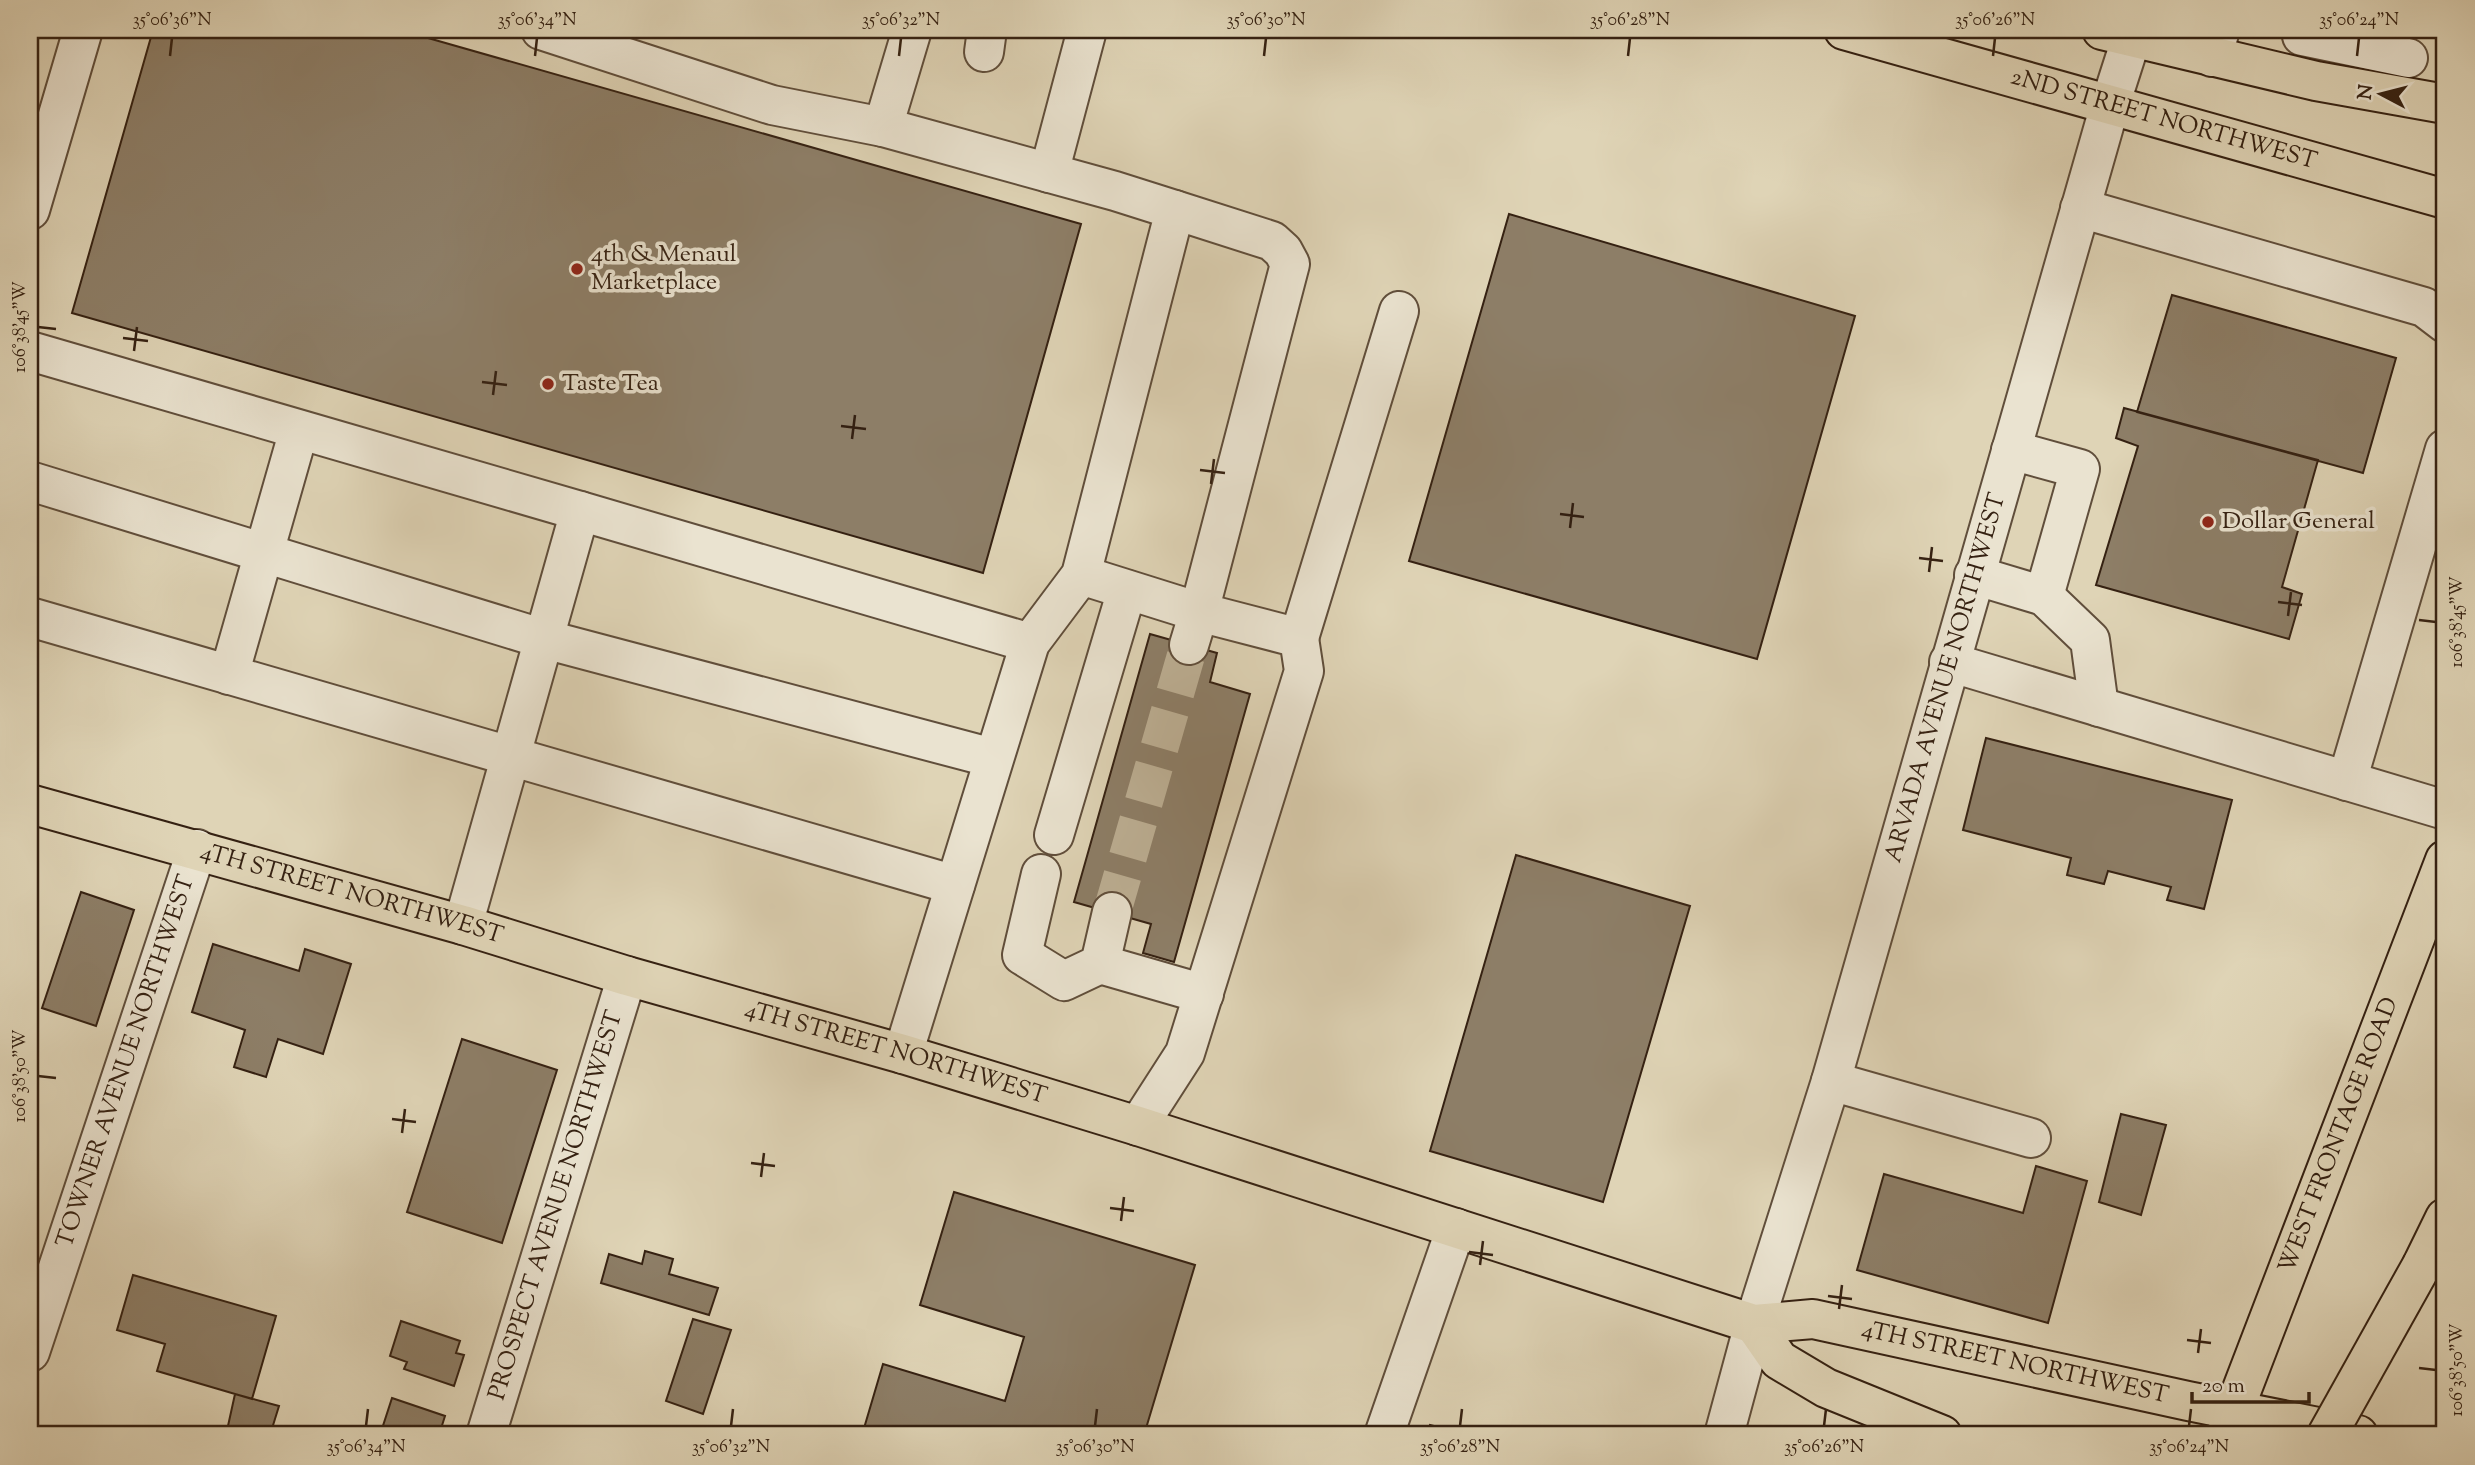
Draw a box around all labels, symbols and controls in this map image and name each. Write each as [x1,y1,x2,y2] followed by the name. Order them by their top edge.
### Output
[132,8,212,34] text: 35°06'36"N
[497,8,577,34] text: 35°06'34"N
[862,8,940,34] text: 35°06'32"N
[1226,8,1306,34] text: 35°06'30"N
[1590,8,1670,34] text: 35°06'28"N
[1955,8,2035,34] text: 35°06'26"N
[2319,8,2399,34] text: 35°06'24"N
[2346,60,2416,130] north arrow
[2006,61,2321,179] street label: 2ND STREET NORTHWEST
[2352,83,2381,101] text: N
[591,238,737,300] place label: 4th & Menaul Marketplace
[569,261,585,277] marker: 4th & Menaul Marketplace
[8,281,34,373] text: 106°38'45"W
[562,367,659,401] place label: Taste Tea
[540,376,556,392] marker: Taste Tea
[1877,489,2015,867] street label: ARVADA AVENUE NORTHWEST
[2222,505,2375,539] place label: Dollar General
[2200,514,2216,530] marker: Dollar General
[2445,576,2471,668] text: 106°38'45"W
[196,835,507,953] street label: 4TH STREET NORTHWEST
[49,871,204,1252] street label: TOWNER AVENUE NORTHWEST
[741,993,1051,1114] street label: 4TH STREET NORTHWEST
[2271,993,2408,1279] street label: WEST FRONTAGE ROAD
[481,1007,632,1404] street label: PROSPECT AVENUE NORTHWEST
[8,1030,34,1122] text: 106°38'50"W
[1858,1313,2172,1413] street label: 4TH STREET NORTHWEST
[2445,1324,2471,1416] text: 106°38'50"W
[2192,1360,2309,1404] scale bar
[2202,1372,2245,1402] text: 20 m
[326,1435,406,1461] text: 35°06'34"N
[692,1435,770,1461] text: 35°06'32"N
[1055,1435,1135,1461] text: 35°06'30"N
[1420,1435,1500,1461] text: 35°06'28"N
[1784,1435,1864,1461] text: 35°06'26"N
[2149,1435,2229,1461] text: 35°06'24"N

